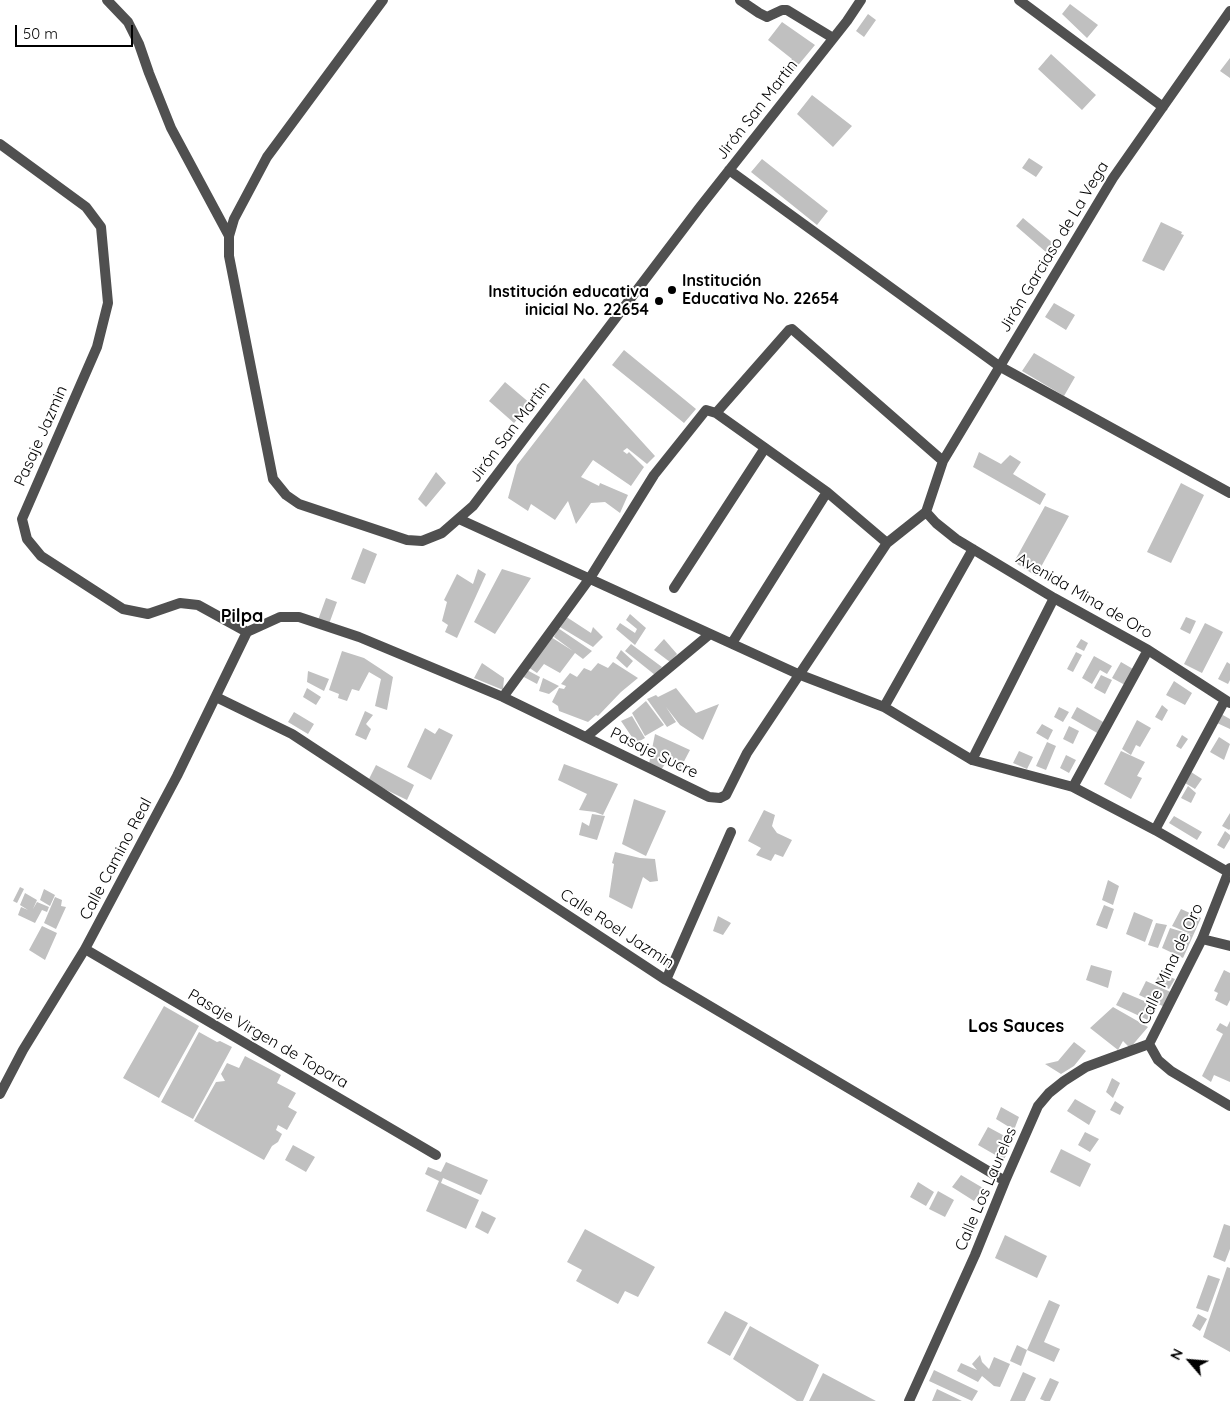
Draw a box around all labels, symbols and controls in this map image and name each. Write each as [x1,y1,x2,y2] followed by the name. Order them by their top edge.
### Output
[18,15,135,47] scale bar
[23,24,58,43] text: 50 m
[712,56,802,164] street label: Jirón San Martin
[995,158,1113,336] street label: Jirón Garciaso de La Vega
[682,271,839,309] place label: Institución Educativa No. 22654
[488,282,649,320] place label: Institución educativa inicial No. 22654
[666,284,678,296] marker: Institución Educativa No. 22654
[653,295,665,307] marker: Institución educativa inicial No. 22654
[466,378,554,486] street label: Jirón San Martin
[10,383,72,489] street label: Pasaje Jazmin
[1012,549,1156,643] street label: Avenida Mina de Oro
[221,606,263,628] district label: Pilpa
[607,723,701,783] street label: Pasaje Sucre
[76,795,156,923] street label: Calle Camino Real
[556,885,678,973] street label: Calle Roel Jazmin
[1135,900,1207,1028] street label: Calle Mina de Oro
[184,985,352,1093] street label: Pasaje Virgen de Topara
[968,1016,1064,1038] district label: Los Sauces
[951,1124,1021,1254] street label: Calle Los Laureles
[1165,1336,1215,1386] north arrow
[1166,1346,1187,1363] text: N

